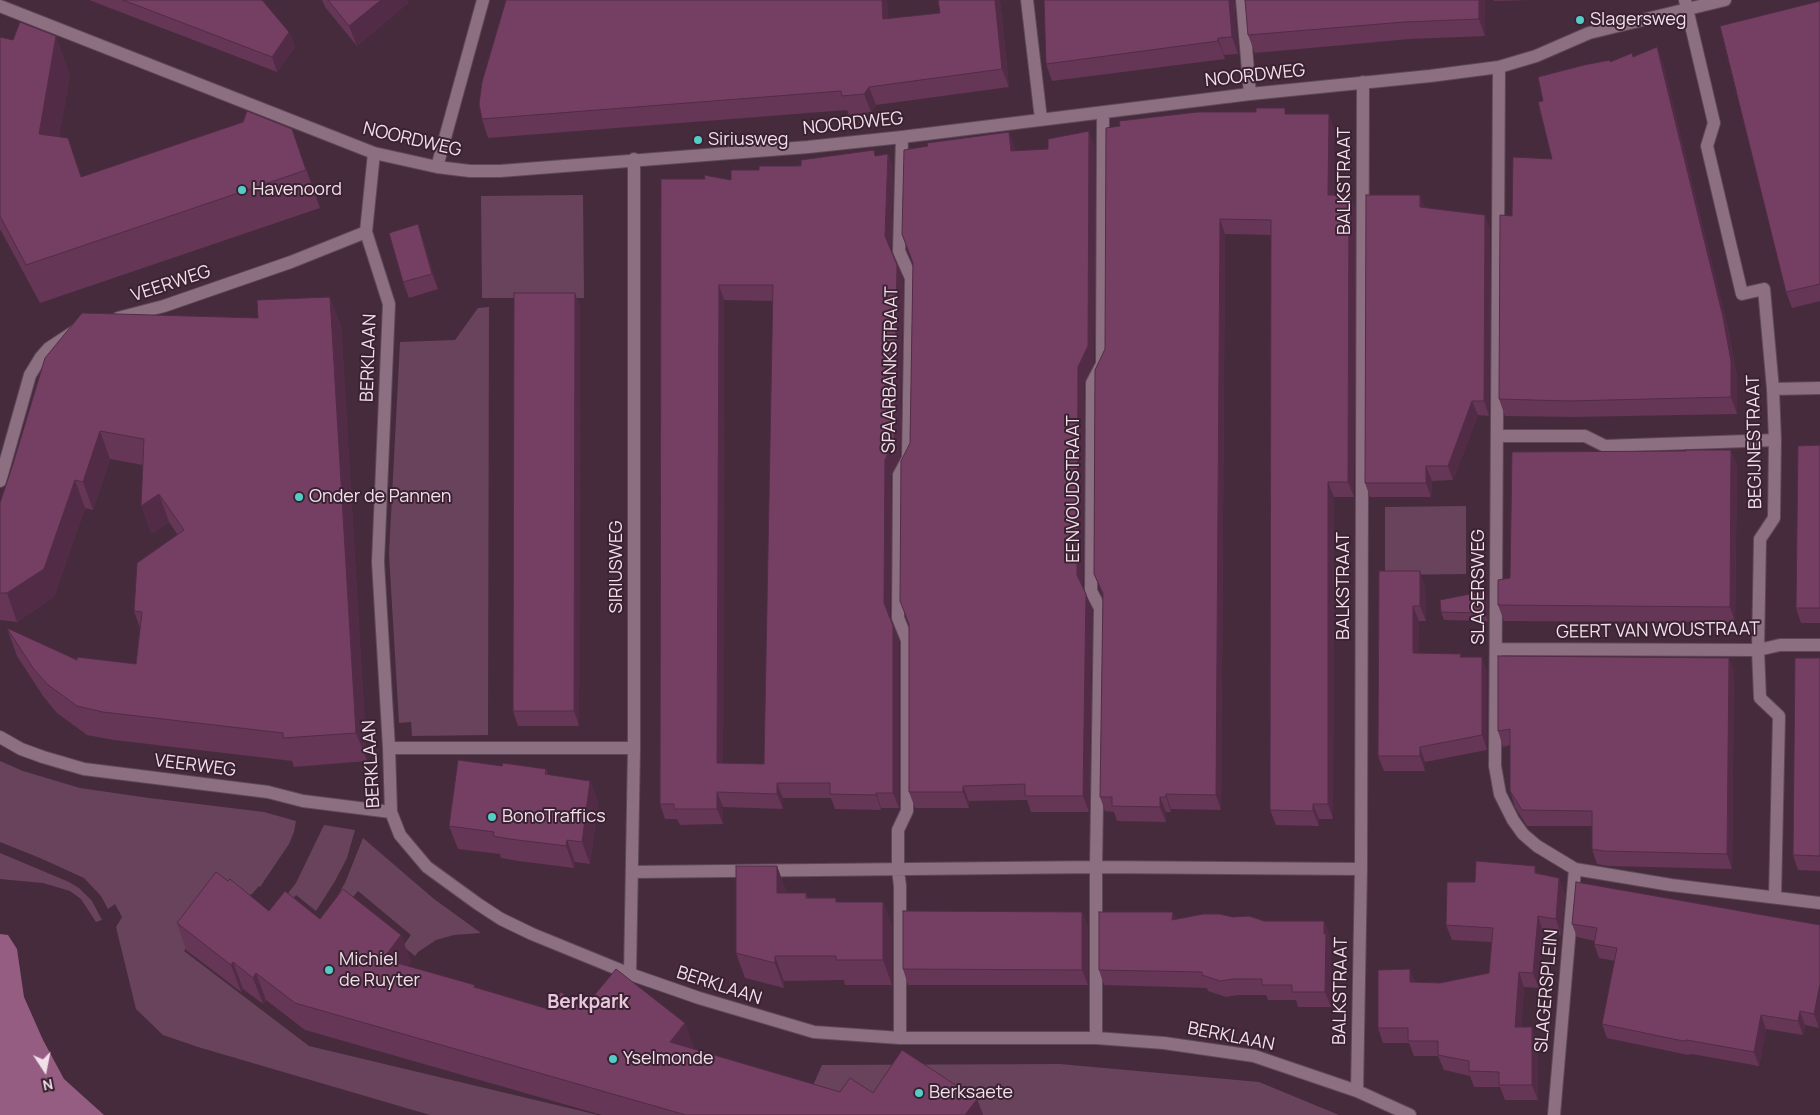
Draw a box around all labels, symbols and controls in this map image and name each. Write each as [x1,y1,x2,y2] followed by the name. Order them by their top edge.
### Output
[1590,9,1686,31] place label: Slagersweg
[1574,14,1586,26] marker: Slagersweg
[1204,60,1306,92] street label: NOORDWEG
[802,108,904,140] street label: NOORDWEG
[361,118,463,162] street label: NOORDWEG
[1334,127,1356,235] street label: BALKSTRAAT
[708,129,788,151] place label: Siriusweg
[692,134,704,146] marker: Siriusweg
[252,179,342,201] place label: Havenoord
[236,184,248,196] marker: Havenoord
[129,261,213,307] street label: VEERWEG
[879,286,903,454] street label: SPAARBANKSTRAAT
[357,313,381,403] street label: BERKLAAN
[1743,375,1767,509] street label: BEGIJNESTRAAT
[1063,415,1085,563] street label: EENVOUDSTRAAT
[309,486,451,508] place label: Onder de Pannen
[293,491,305,503] marker: Onder de Pannen
[606,521,628,613] street label: SIRIUSWEG
[1468,529,1490,645] street label: SLAGERSWEG
[1333,532,1355,640] street label: BALKSTRAAT
[1556,618,1760,644] street label: GEERT VAN WOUSTRAAT
[359,719,385,809] street label: BERKLAAN
[153,750,237,782] street label: VEERWEG
[502,806,606,828] place label: BonoTraffics
[486,811,498,823] marker: BonoTraffics
[1531,929,1563,1053] street label: SLAGERSPLEIN
[1329,937,1353,1045] street label: BALKSTRAAT
[339,949,420,992] place label: Michiel de Ruyter
[674,962,764,1010] street label: BERKLAAN
[323,964,335,976] marker: Michiel de Ruyter
[547,992,629,1014] district label: Berkpark
[1186,1018,1276,1056] street label: BERKLAAN
[20,1045,70,1095] north arrow
[623,1048,713,1070] place label: Yselmonde
[607,1053,619,1065] marker: Yselmonde
[41,1075,55,1096] text: N
[929,1082,1013,1104] place label: Berksaete
[913,1087,925,1099] marker: Berksaete

